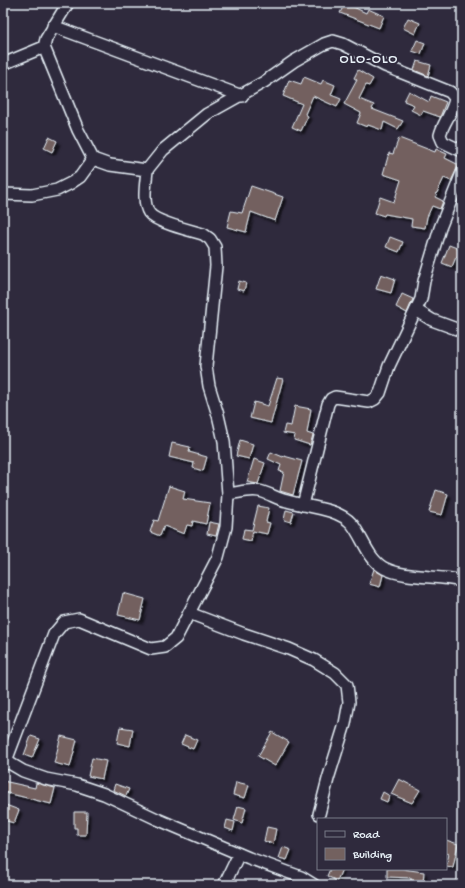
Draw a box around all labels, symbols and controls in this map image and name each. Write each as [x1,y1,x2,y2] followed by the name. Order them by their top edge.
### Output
[340,50,398,68] district label: OLO-OLO
[317,818,447,870] legend
[353,829,380,843] text: Road
[352,849,392,863] text: Building

